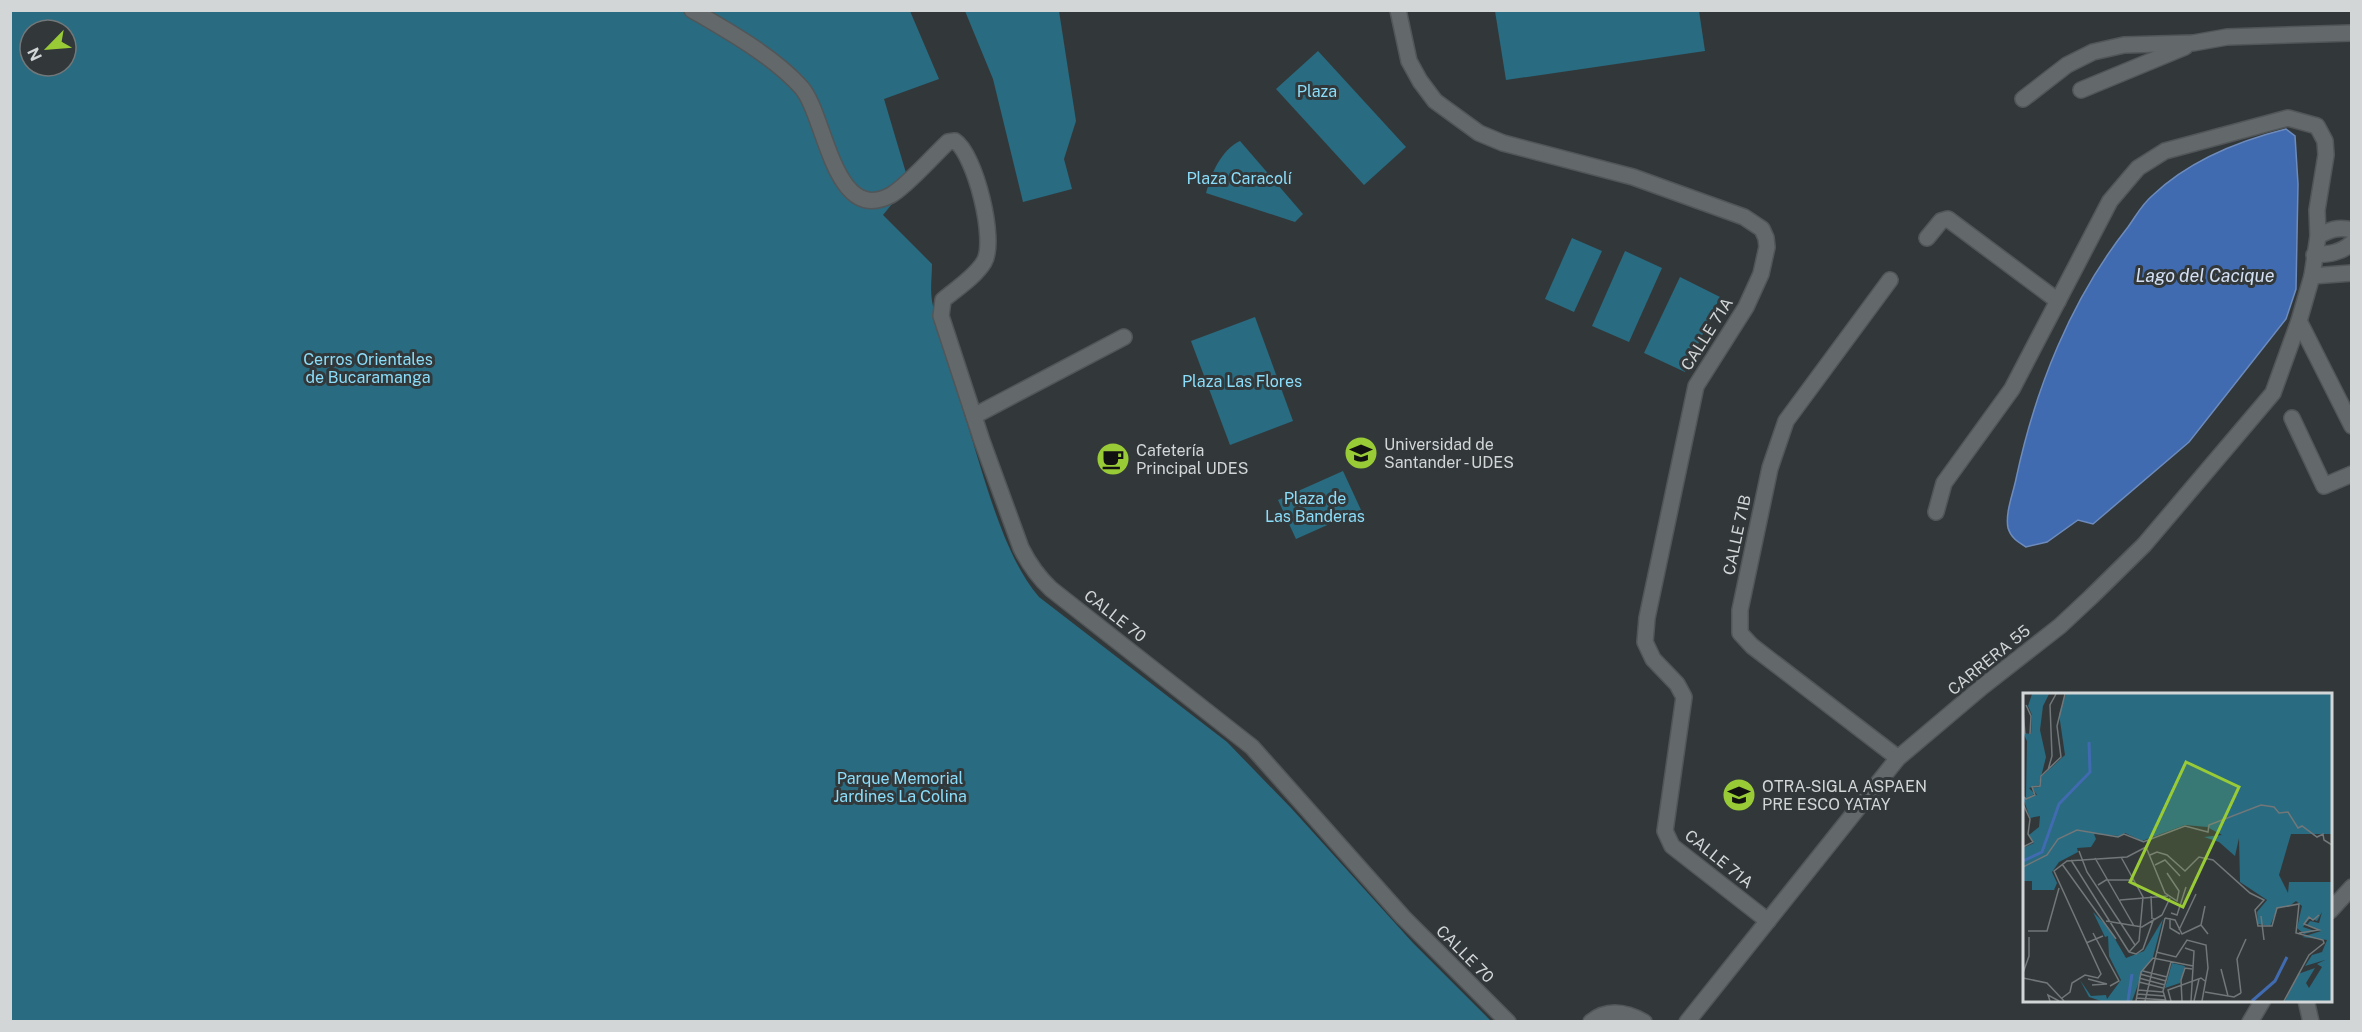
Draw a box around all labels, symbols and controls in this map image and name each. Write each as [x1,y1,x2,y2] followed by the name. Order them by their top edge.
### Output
[18,18,78,78] north arrow
[24,44,46,64] text: N
[1297,82,1337,101] park label: Plaza
[1186,169,1293,188] park label: Plaza Caracolí
[2136,265,2275,286] water label: Lago del Cacique
[1677,294,1737,374] street label: CALLE 71A
[303,350,433,387] park label: Cerros Orientales de Bucaramanga
[1182,372,1302,391] park label: Plaza Las Flores
[1343,435,1379,471] school or university icon: Universidad de Santander - UDES
[1384,435,1514,472] place label: Universidad de Santander - UDES
[1095,441,1131,477] cafe icon: Cafetería Principal UDES
[1136,441,1248,478] place label: Cafetería Principal UDES
[1265,489,1365,526] park label: Plaza de Las Banderas
[1719,493,1755,577] street label: CALLE 71B
[1080,586,1150,646] street label: CALLE 70
[1944,621,2034,699] street label: CARRERA 55
[2023,693,2332,1002] inset map
[833,769,967,806] park label: Parque Memorial Jardines La Colina
[1721,777,1757,813] school or university icon: OTRA-SIGLA ASPAEN PRE ESCO YATAY
[1762,777,1927,814] place label: OTRA-SIGLA ASPAEN PRE ESCO YATAY
[1681,826,1757,892] street label: CALLE 71A
[1432,921,1498,987] street label: CALLE 70

